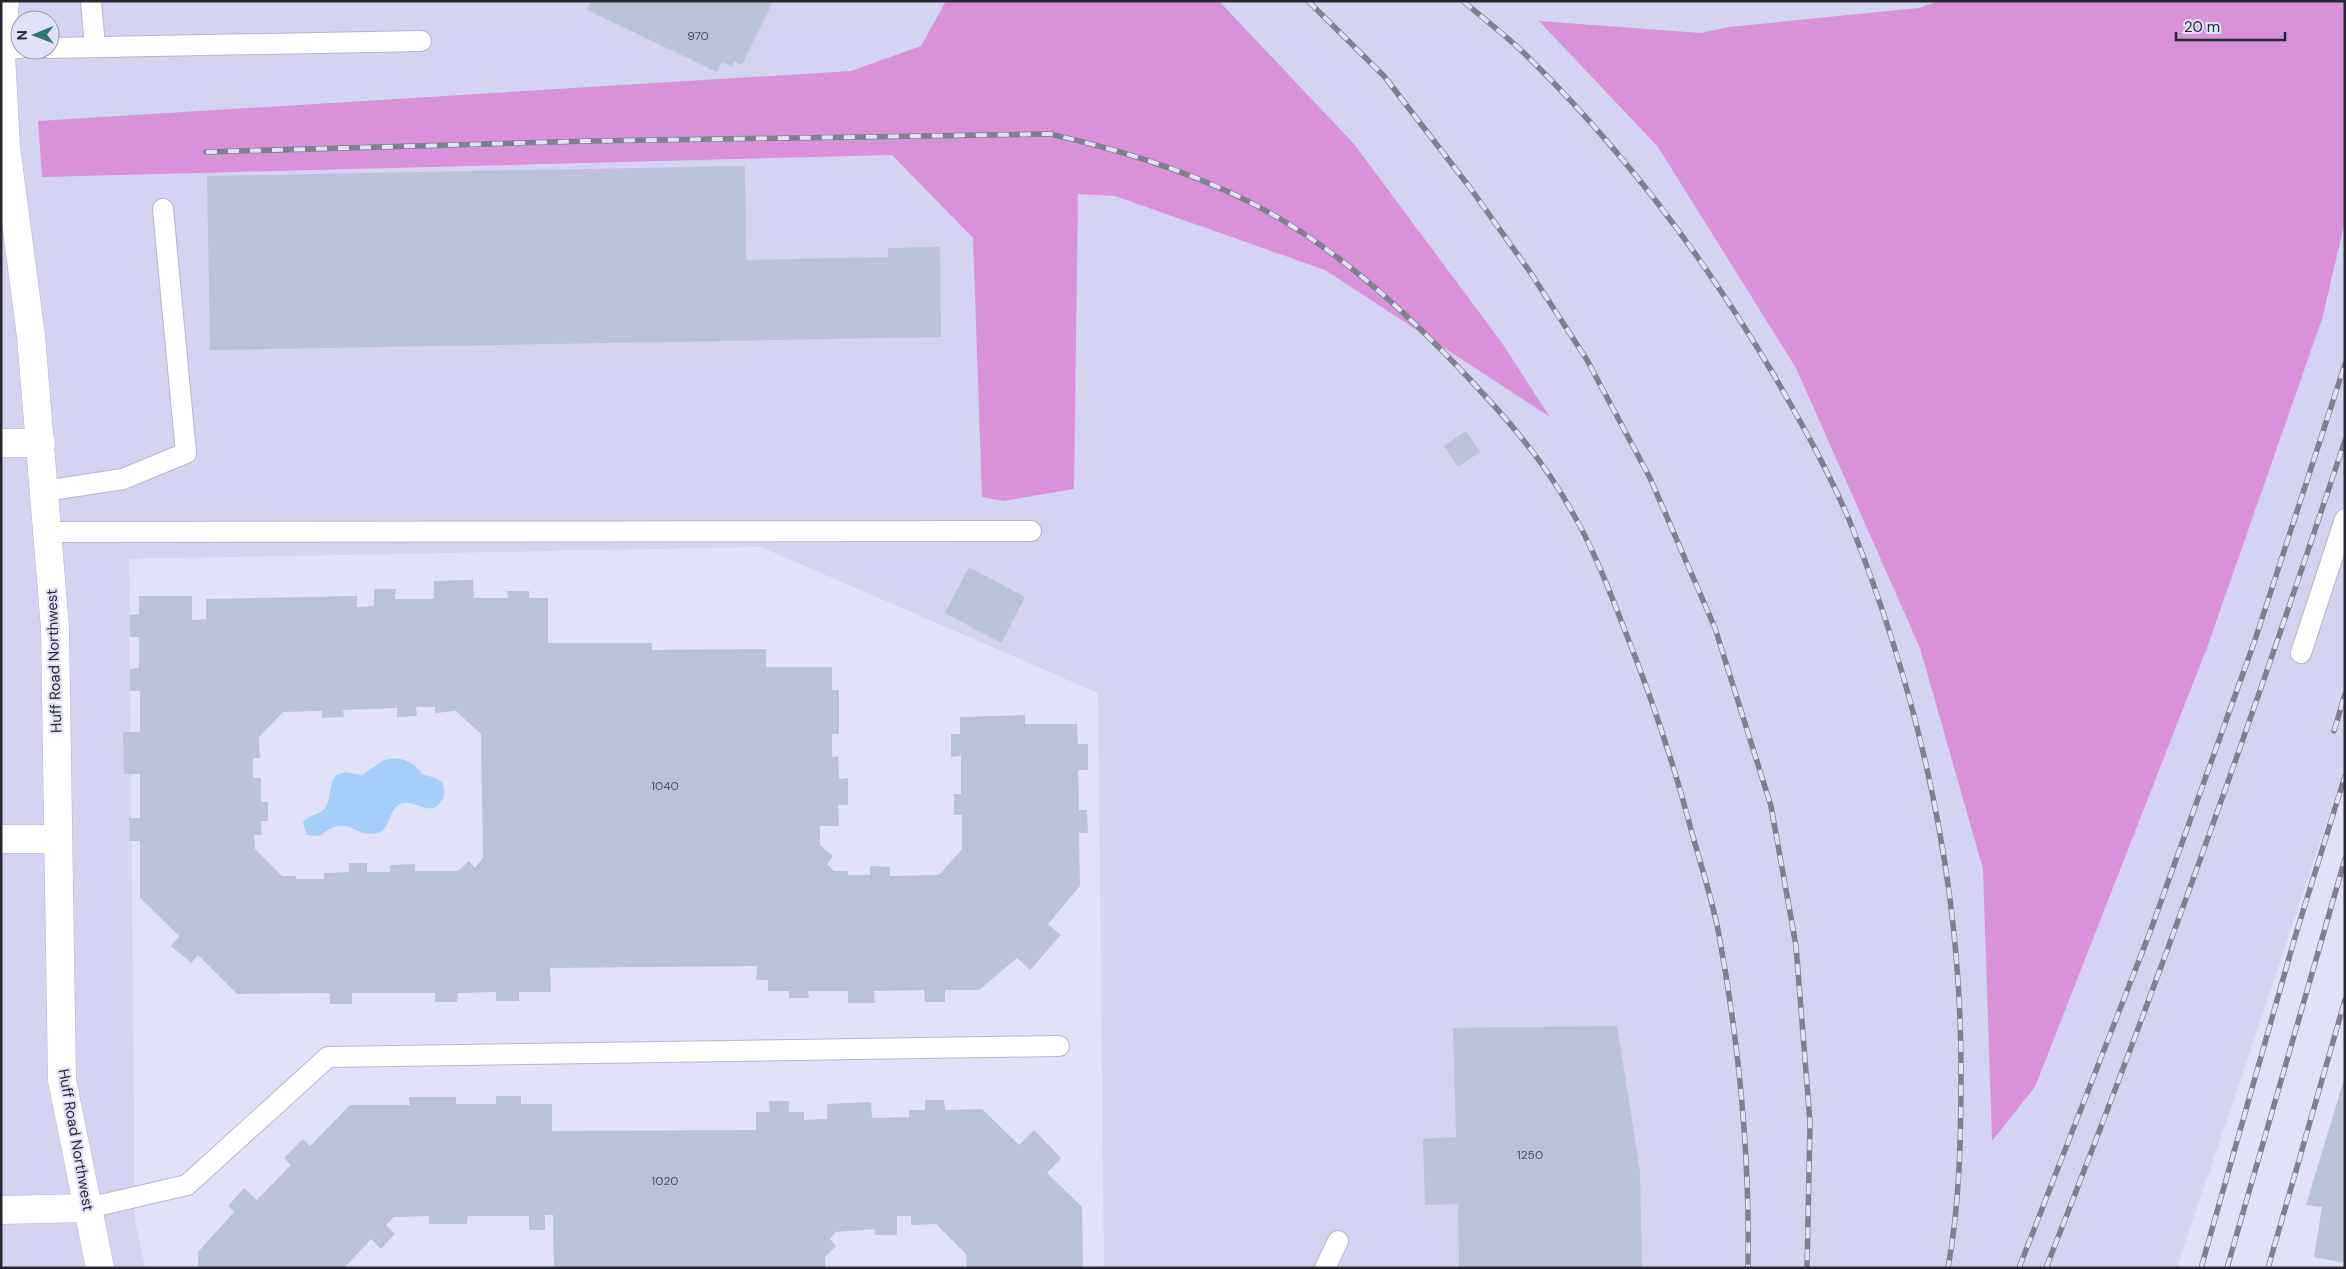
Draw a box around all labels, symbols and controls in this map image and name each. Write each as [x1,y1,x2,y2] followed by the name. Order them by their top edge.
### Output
[10,10,60,60] north arrow
[2176,10,2285,42] scale bar
[2184,17,2220,37] text: 20 m
[687,28,709,44] house number: 970
[13,30,31,40] text: N
[41,589,67,733] street label: Huff Road Northwest
[651,778,679,794] house number: 1040
[54,1067,98,1213] street label: Huff Road Northwest
[1517,1147,1543,1163] house number: 1250
[652,1173,678,1189] house number: 1020

